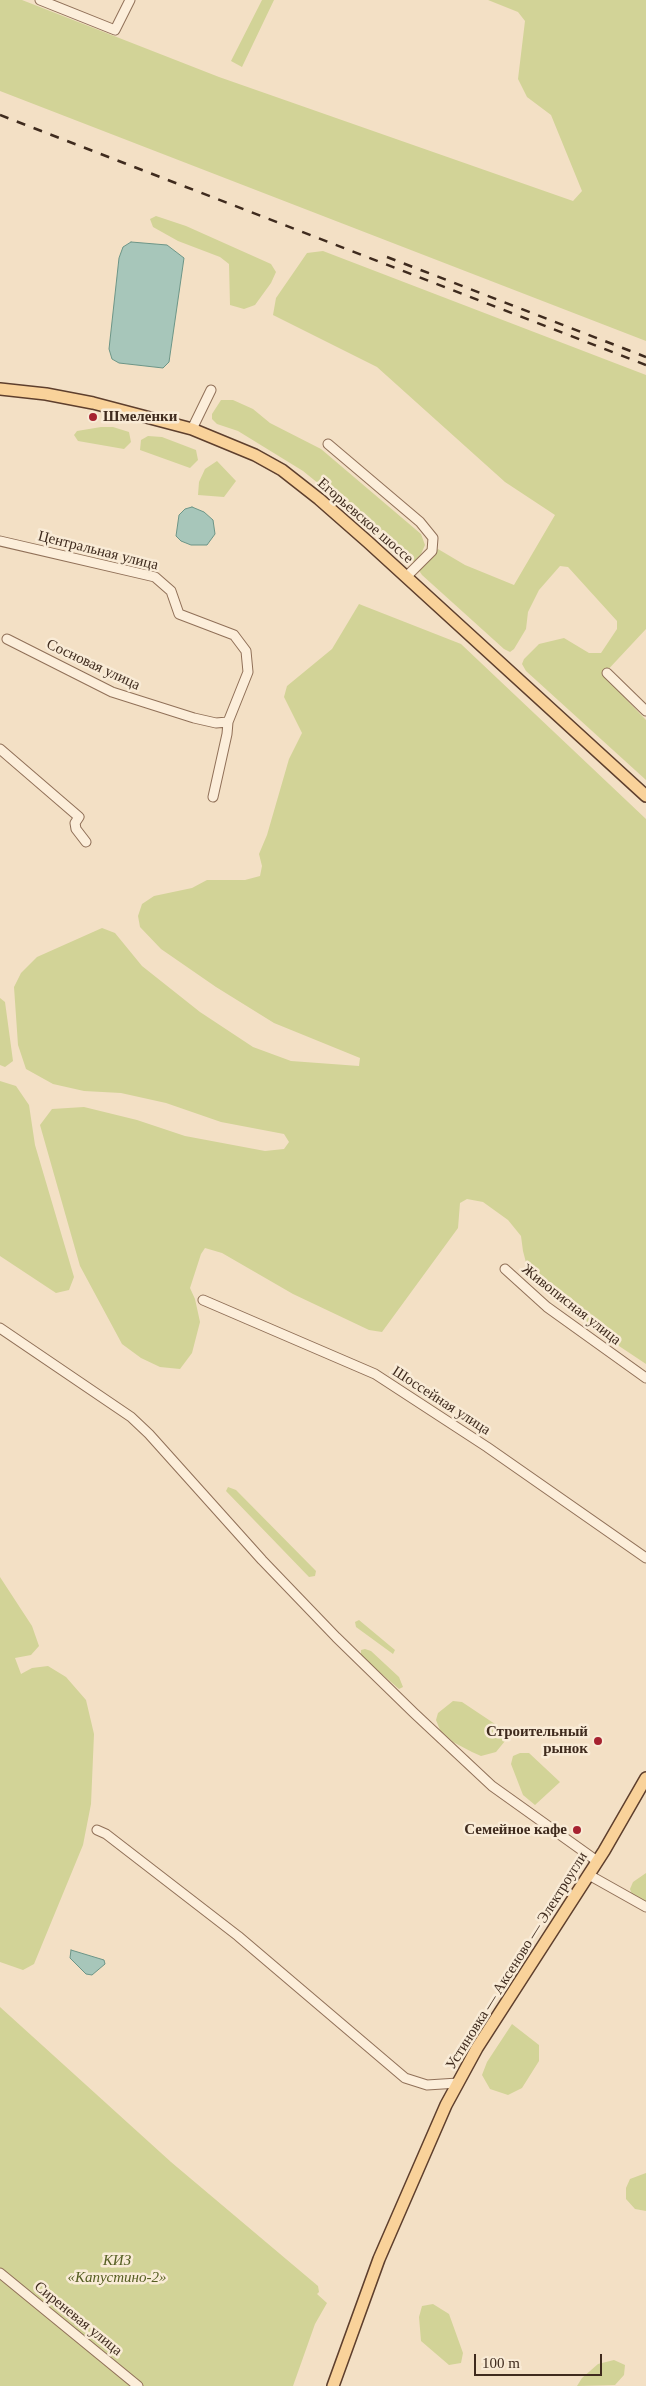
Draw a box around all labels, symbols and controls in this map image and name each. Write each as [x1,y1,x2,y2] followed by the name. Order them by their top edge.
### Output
[103,408,177,426] place label: Шмеленки
[87,411,99,423] marker: Шмеленки
[313,474,417,568] street label: Егорьевское шоссе
[36,527,160,575] street label: Центральная улица
[43,635,143,695] street label: Сосновая улица
[518,1261,624,1349] street label: Живописная улица
[388,1363,494,1439] street label: Шоссейная улица
[486,1723,588,1758] place label: Строительный рынок
[592,1735,604,1747] marker: Строительный рынок
[464,1821,567,1839] place label: Семейное кафе
[571,1824,583,1836] marker: Семейное кафе
[442,1849,592,2073] street label: Устиновка — Аксеново — Электроугли
[67,2252,167,2287] park label: КИЗ «Капустино-2»
[30,2278,126,2360] street label: Сиреневая улица
[476,2344,604,2376] scale bar
[482,2355,520,2371] text: 100 m

